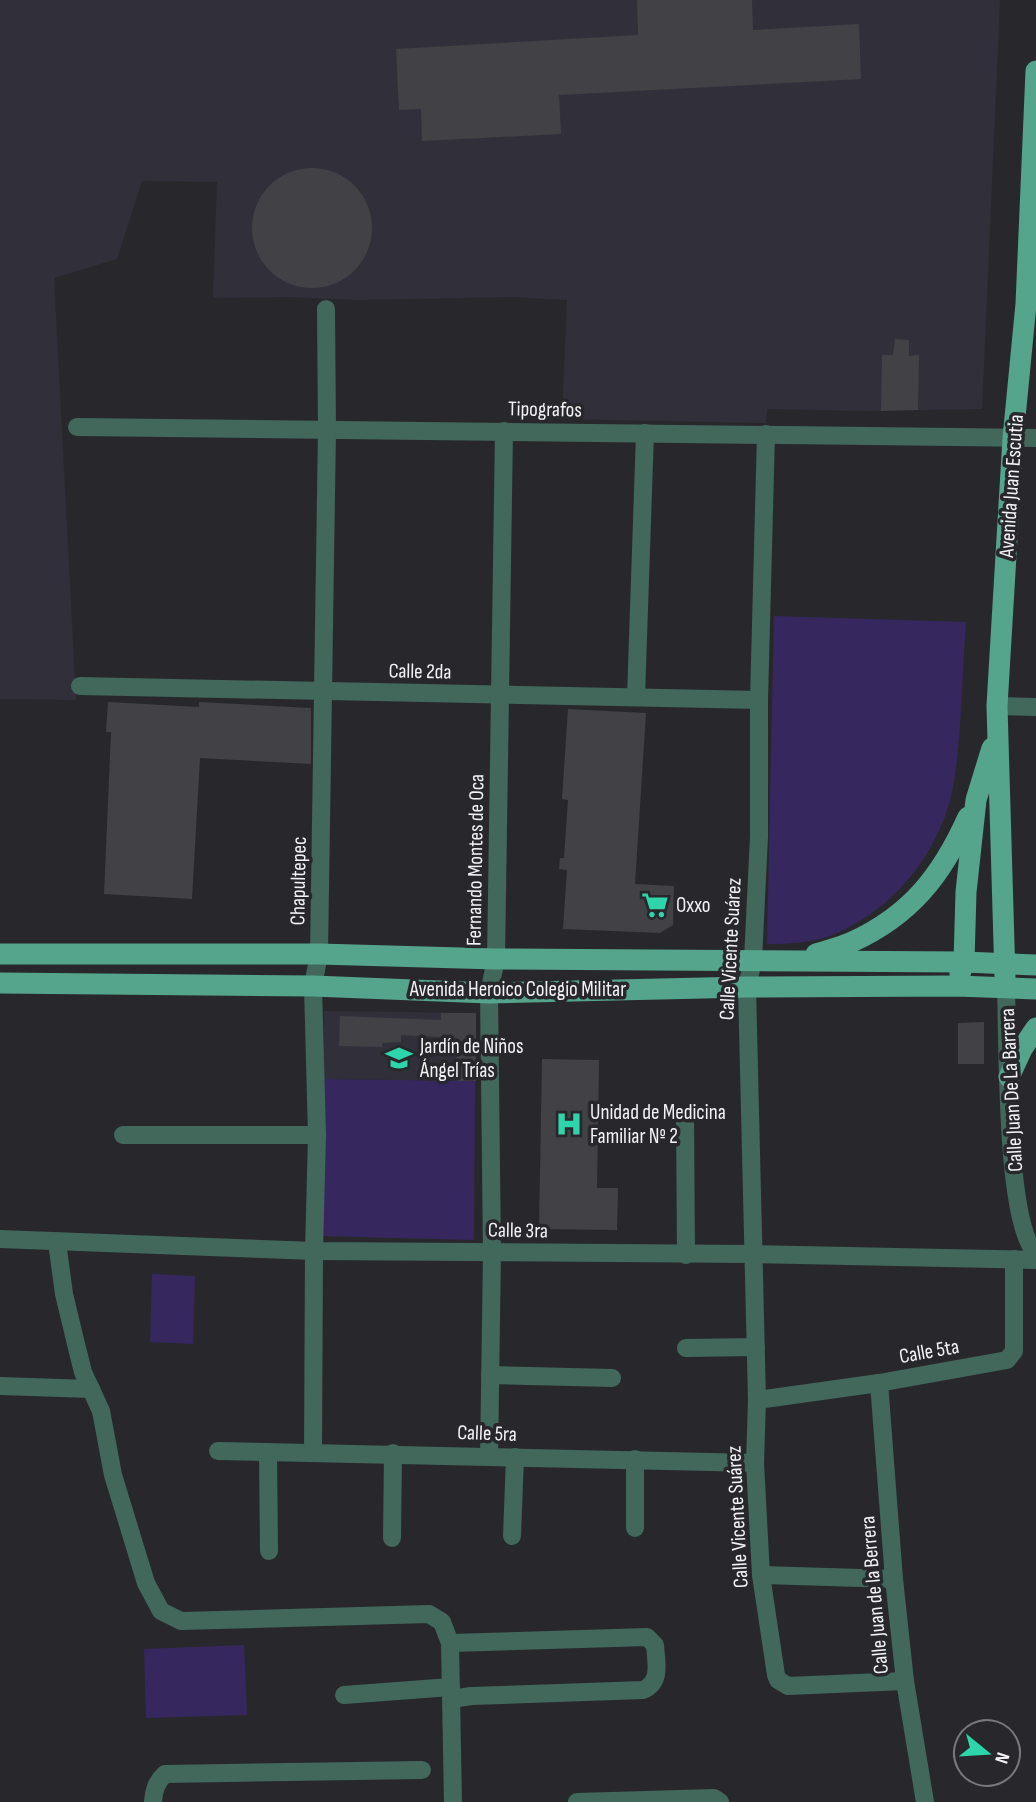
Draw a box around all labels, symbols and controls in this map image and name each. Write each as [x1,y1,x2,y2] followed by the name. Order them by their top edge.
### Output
[508,396,582,423] street label: Tipografos
[994,414,1029,559] street label: Avenida Juan Escutia
[388,658,452,685] street label: Calle 2da
[462,774,489,946] street label: Fernando Montes de Oca
[285,836,312,926] street label: Chapultepec
[714,877,747,1021] street label: Calle Vicente Suárez
[640,890,670,920] supermarket icon: Oxxo
[676,893,710,918] place label: Oxxo
[409,977,626,1002] street label: Avenida Heroico Colegio Militar
[995,1008,1028,1172] street label: Calle Juan De La Barrera
[419,1034,523,1083] place label: Jardín de Niños Ángel Trías
[384,1043,414,1073] school or university icon: Jardín de Niños Ángel Trías
[590,1100,726,1149] place label: Unidad de Medicina Familiar Nº 2
[554,1109,584,1139] hospital icon: Unidad de Medicina Familiar Nº 2
[488,1217,548,1244] street label: Calle 3ra
[897,1334,961,1369] street label: Calle 5ta
[457,1420,517,1447] street label: Calle 5ra
[721,1445,754,1589] street label: Calle Vicente Suárez
[855,1515,894,1675] street label: Calle Juan de la Berrera
[952,1718,1022,1788] north arrow
[989,1749,1014,1766] text: N

